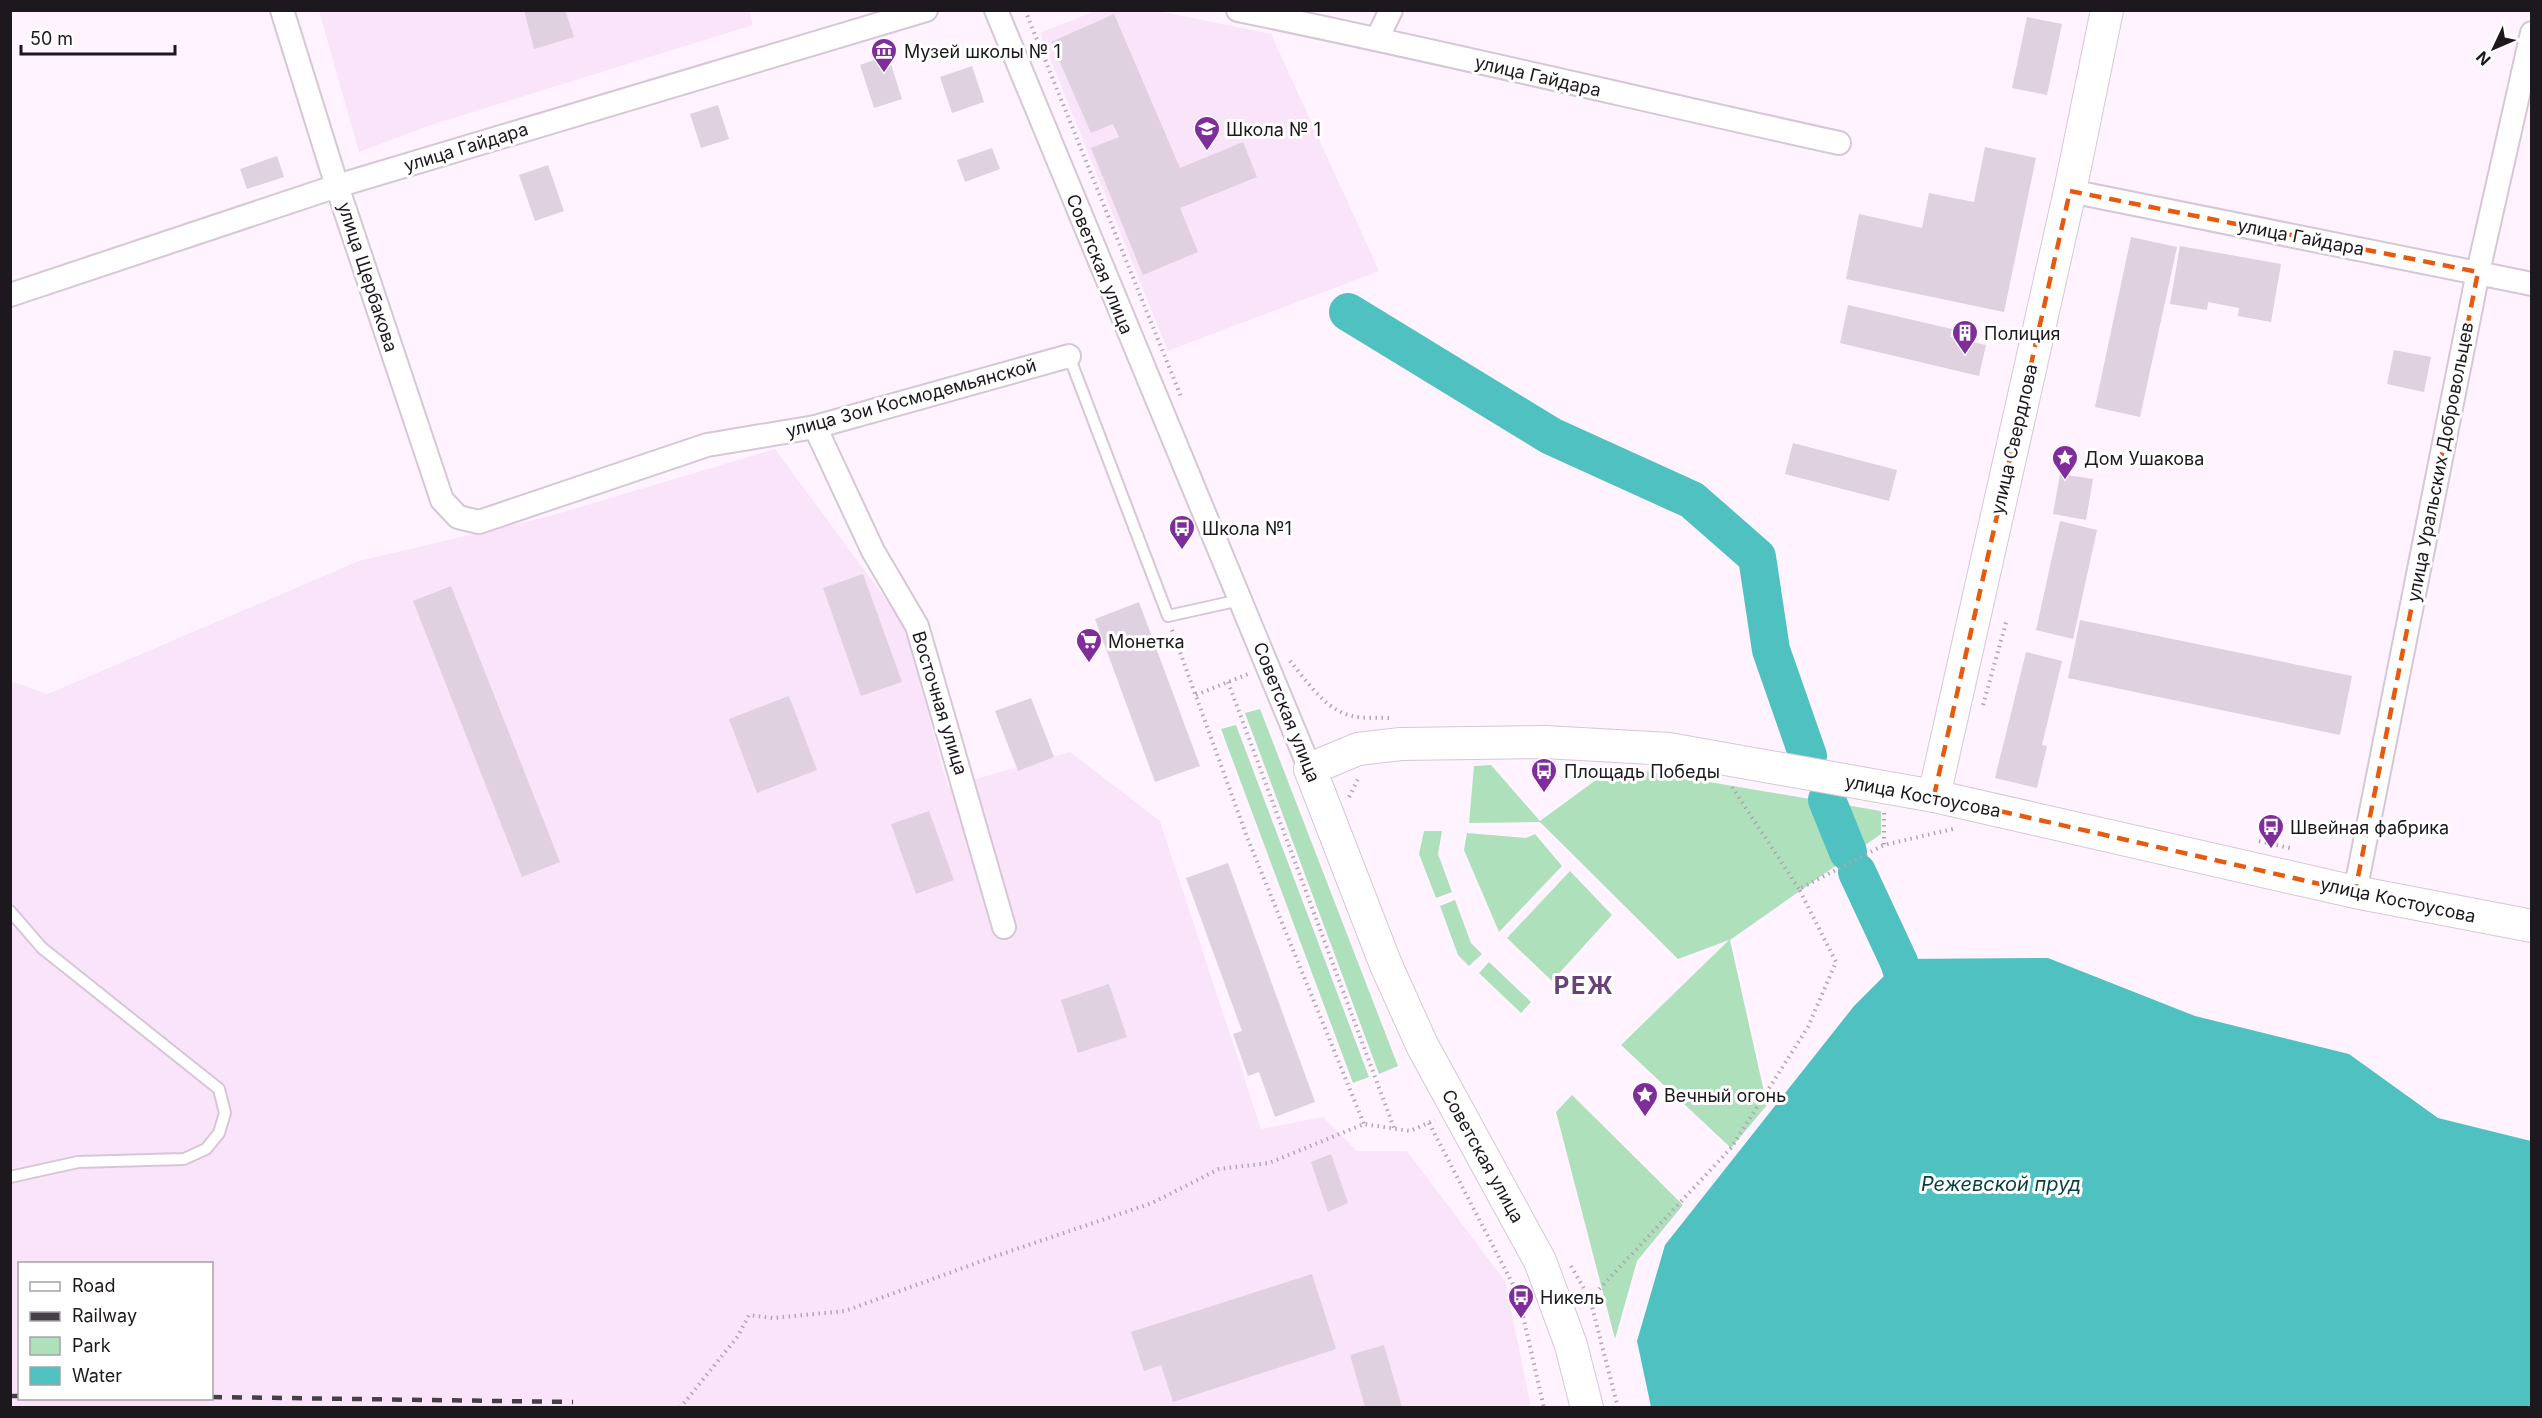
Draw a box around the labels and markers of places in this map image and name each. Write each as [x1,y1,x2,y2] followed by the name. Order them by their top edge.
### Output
[869,36,899,74] museum icon: Музей школы № 1
[904,41,1061,62] place label: Музей школы № 1
[1192,114,1222,152] school or university icon: Школа № 1
[1226,119,1321,140] place label: Школа № 1
[1950,318,1980,356] building icon: Полиция
[1984,323,2061,344] place label: Полиция
[2050,443,2080,481] place icon: Дом Ушакова
[2084,448,2204,469] place label: Дом Ушакова
[1167,513,1197,551] bus stop icon: Школа №1
[1202,518,1292,539] place label: Школа №1
[1074,626,1104,664] supermarket icon: Монетка
[1108,631,1185,652] place label: Монетка
[1529,756,1559,794] bus stop icon: Площадь Победы
[1564,761,1720,782] place label: Площадь Победы
[2256,812,2286,850] bus stop icon: Швейная фабрика
[2290,817,2449,838] place label: Швейная фабрика
[1630,1080,1660,1118] place icon: Вечный огонь
[1664,1085,1786,1106] place label: Вечный огонь
[1506,1282,1536,1320] bus stop icon: Никель
[1540,1287,1604,1308] place label: Никель

